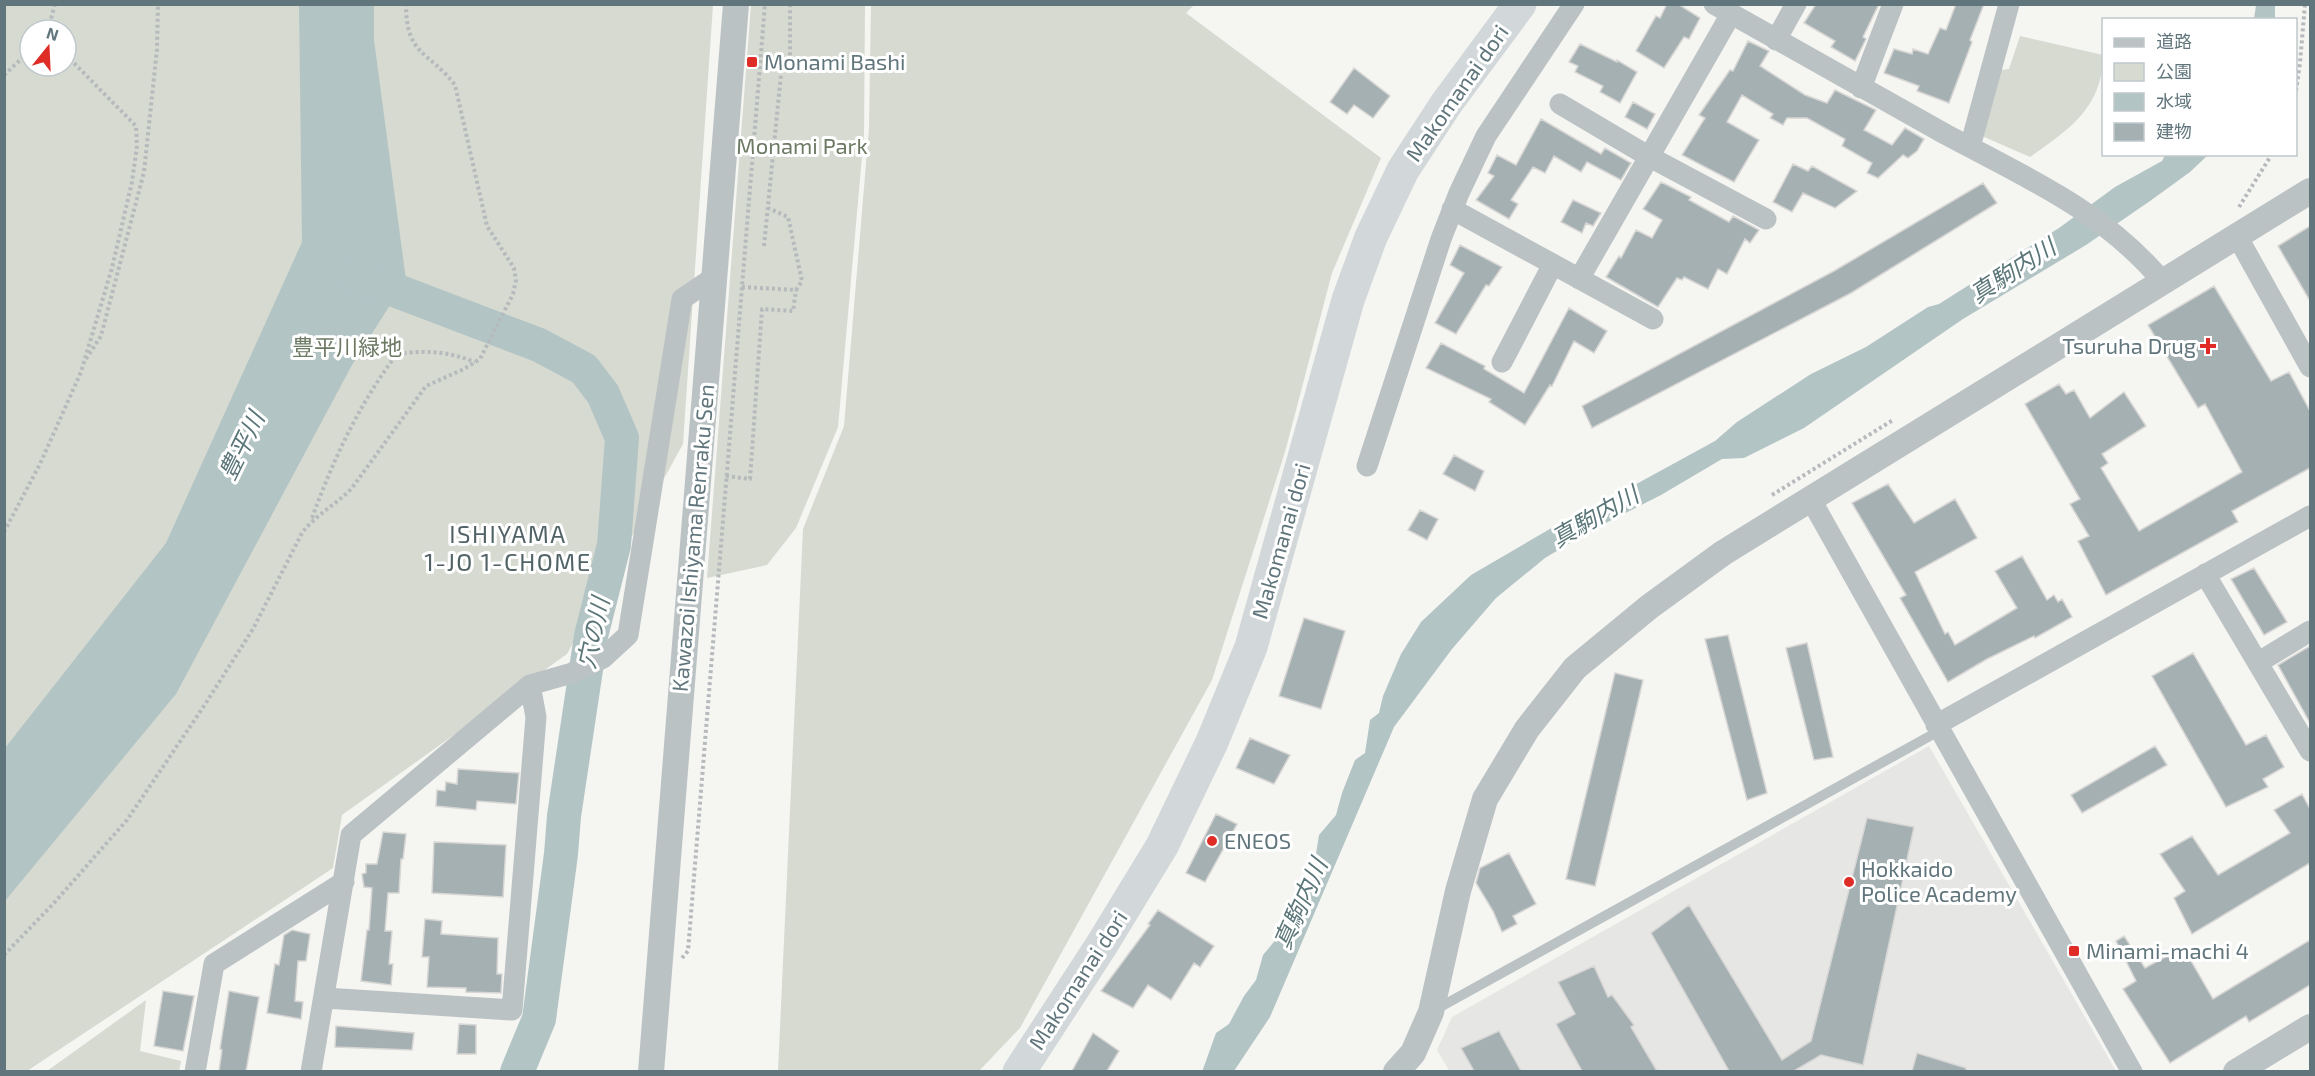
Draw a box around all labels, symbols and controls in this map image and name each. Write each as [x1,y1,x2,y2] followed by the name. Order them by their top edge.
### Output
[18,18,78,78] north arrow
[2102,18,2297,156] legend
[1399,19,1513,166] street label: Makomanai dori
[44,22,61,44] text: N
[2156,30,2192,52] text: 道路
[764,48,905,74] place label: Monami Bashi
[745,55,759,69] marker: Monami Bashi
[2156,60,2192,82] text: 公園
[2156,90,2192,112] text: 水域
[2156,120,2192,142] text: 建物
[736,132,868,158] park label: Monami Park
[1964,230,2063,308] water label: 真駒内川
[2062,332,2196,358] place label: Tsuruha Drug
[292,333,402,359] park label: 豊平川緑地
[2201,339,2215,353] marker: Tsuruha Drug
[666,383,718,693] street label: Kawazoi Ishiyama Renraku Sen
[212,404,271,484] water label: 豊平川
[1245,460,1315,622] street label: Makomanai dori
[1545,478,1646,552] water label: 真駒内川
[424,519,592,576] district label: ISHIYAMA 1-JO 1-CHOME
[571,592,615,671] water label: 穴の川
[1224,827,1291,853] place label: ENEOS
[1205,834,1219,848] marker: ENEOS
[1267,851,1334,953] water label: 真駒内川
[1861,855,2017,906] place label: Hokkaido Police Academy
[1842,875,1856,889] marker: Hokkaido Police Academy
[1022,905,1132,1054] street label: Makomanai dori
[2086,937,2249,963] place label: Minami-machi 4
[2067,944,2081,958] marker: Minami-machi 4

